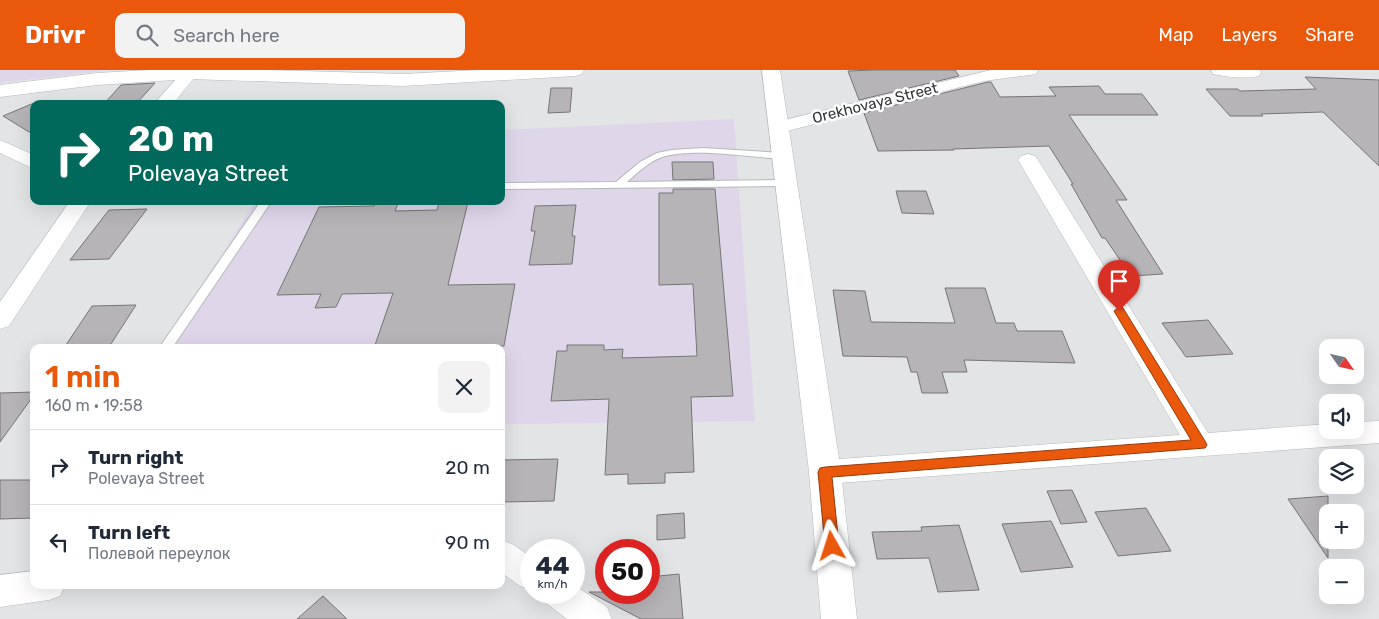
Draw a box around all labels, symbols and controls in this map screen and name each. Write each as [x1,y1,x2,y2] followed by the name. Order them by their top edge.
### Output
[115,13,465,58] search box
[25,21,85,49] text: Drivr
[133,21,161,49] icon: search
[173,24,280,47] text: Search here
[1159,24,1194,46] text: Map
[1222,24,1277,46] text: Layers
[1305,24,1354,46] text: Share
[810,79,940,127] street label: Orekhovaya Street
[128,118,214,160] text: 20 m
[45,120,110,185] icon: right
[128,160,288,187] text: Polevaya Street
[1098,260,1140,311] pin
[1105,267,1133,295] icon: arrive
[1319,339,1364,384] north arrow
[1319,339,1364,604] map controls
[45,359,120,395] text: 1 min
[438,361,490,413] button: close
[1319,394,1364,439] button: sound
[45,396,143,415] text: 160 m · 19:58
[88,446,183,469] text: Turn right
[1319,449,1364,494] button: layers
[45,453,73,481] icon: right
[445,456,490,479] text: 20 m
[88,469,205,488] text: Polevaya Street
[1319,504,1364,549] button: +
[805,519,857,571] position arrow
[88,521,170,544] text: Turn left
[45,528,73,556] icon: left
[445,531,490,554] text: 90 m
[595,539,660,604] speed limit sign: 50
[88,544,230,563] text: Полевой переулок
[535,551,570,580] text: 44
[1319,559,1364,604] button: −
[538,577,567,591] text: km/h

